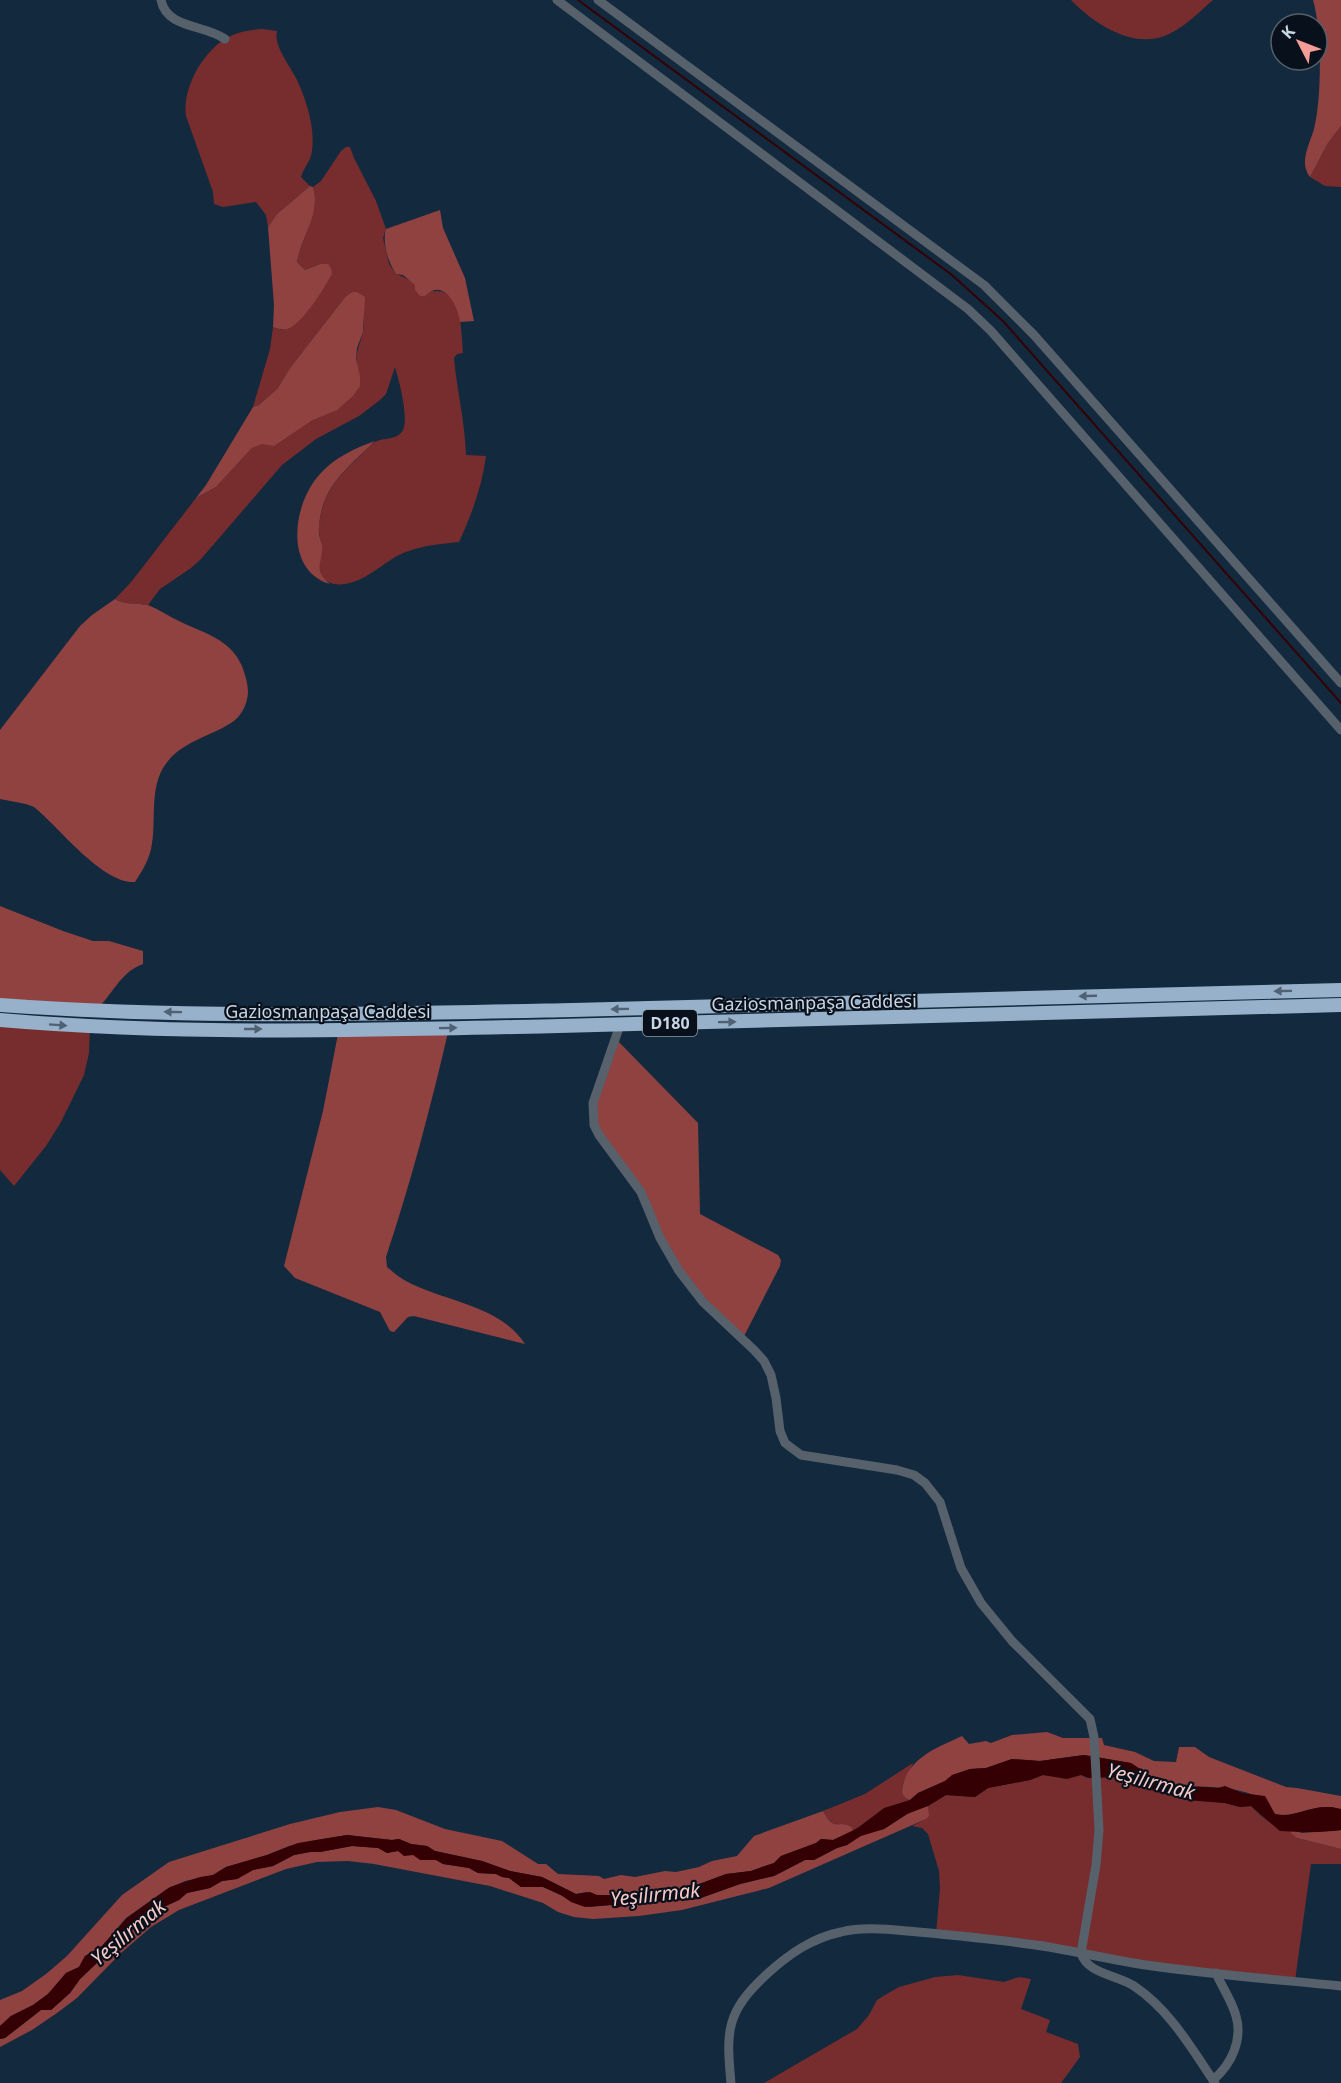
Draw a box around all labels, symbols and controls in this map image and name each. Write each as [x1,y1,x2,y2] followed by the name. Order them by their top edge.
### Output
[1269,12,1329,72] north arrow
[1276,20,1300,43] text: K
[1273,986,1292,996] one-way arrow
[711,988,917,1016] street label: Gaziosmanpaşa Caddesi
[1078,991,1097,1001] one-way arrow
[225,999,431,1023] street label: Gaziosmanpaşa Caddesi
[610,1004,629,1014] one-way arrow
[163,1008,182,1017] one-way arrow
[643,1010,697,1036] road number: D180
[718,1017,737,1027] one-way arrow
[49,1020,68,1030] one-way arrow
[439,1023,458,1033] one-way arrow
[244,1024,263,1034] one-way arrow
[1104,1756,1199,1806] water label: Yeşilırmak
[609,1876,702,1912] water label: Yeşilırmak
[85,1892,172,1971] water label: Yeşilırmak

